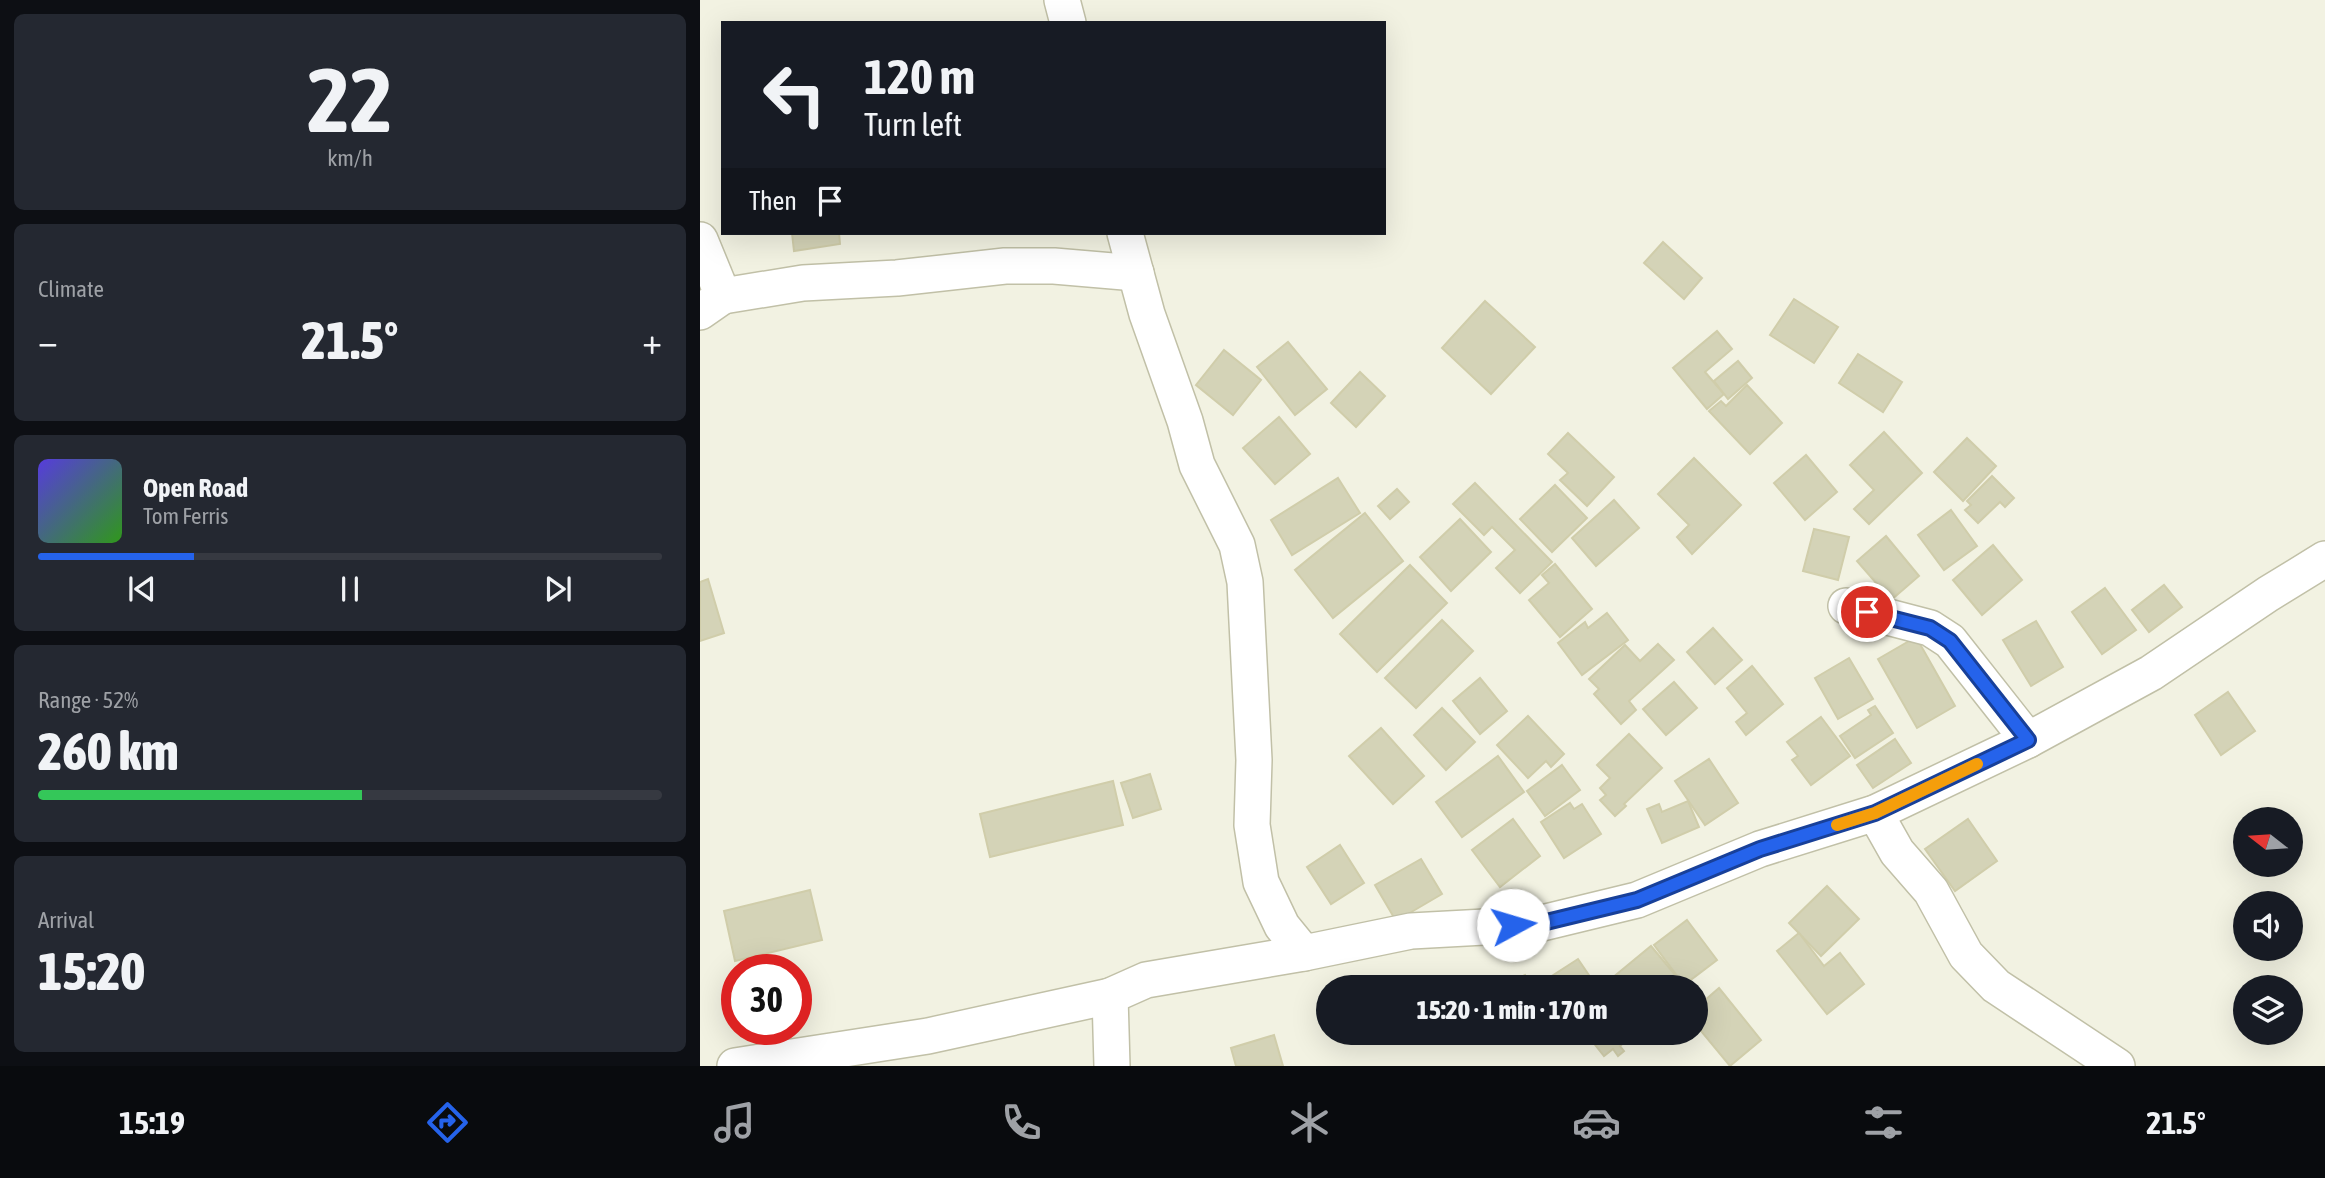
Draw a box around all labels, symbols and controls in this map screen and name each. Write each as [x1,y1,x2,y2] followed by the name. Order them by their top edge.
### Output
[307,47,393,151] text: 22
[864,48,975,104] text: 120 m
[749,49,840,140] icon: left
[864,106,962,143] text: Turn left
[327,145,373,171] text: km/h
[811,182,849,220] icon: arrive
[749,186,797,216] text: Then
[38,276,104,302] text: Climate
[302,310,398,370] text: 21.5°
[38,319,58,362] text: −
[642,319,662,362] text: +
[143,473,248,503] text: Open Road
[143,503,228,529] text: Tom Ferris
[123,570,161,608] icon: previous
[331,570,369,608] icon: pause
[539,570,577,608] icon: next
[1837,582,1897,642] pin
[1848,593,1886,631] icon: arrive
[38,687,138,713] text: Range · 52%
[38,721,179,781] text: 260 km
[2233,807,2303,877] north arrow
[2233,807,2303,1045] map controls
[1476,888,1550,962] position arrow
[2233,891,2303,961] button: sound
[38,907,94,933] text: Arrival
[38,941,145,1001] text: 15:20
[721,954,812,1045] speed limit sign: 30
[2233,975,2303,1045] button: layers
[1417,995,1607,1025] text: 15:20 · 1 min · 170 m
[423,1098,472,1147] icon: directions
[710,1098,759,1147] icon: music
[997,1098,1046,1147] icon: phone
[1285,1098,1334,1147] icon: climate
[1572,1098,1621,1147] icon: car
[1859,1098,1908,1147] icon: filters
[119,1104,185,1141] text: 15:19
[2146,1104,2206,1141] text: 21.5°

